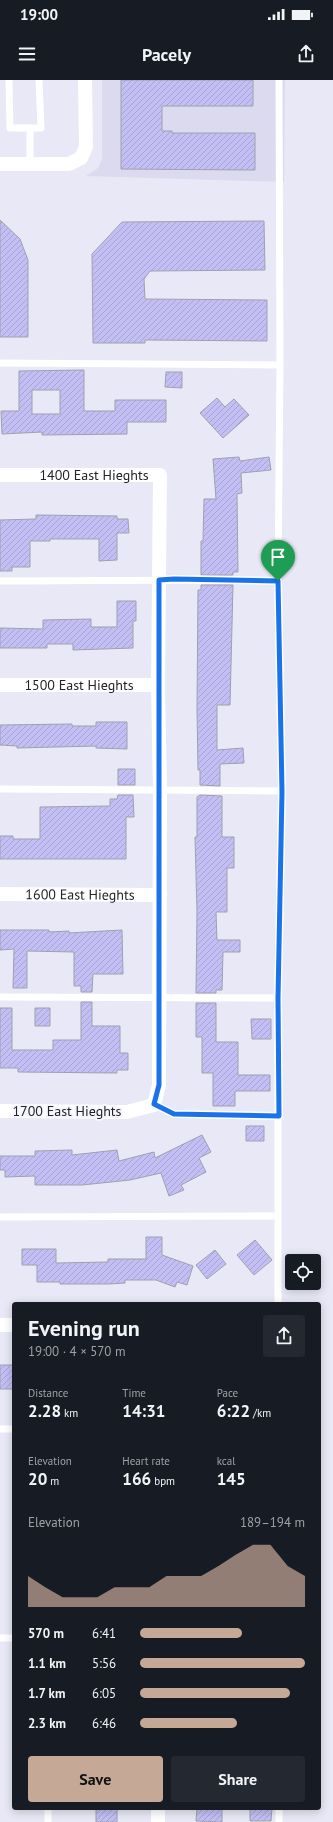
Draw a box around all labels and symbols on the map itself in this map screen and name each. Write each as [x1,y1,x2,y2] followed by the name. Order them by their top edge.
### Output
[39,466,149,484] street label: 1400 East Hieghts
[261,540,295,581] pin
[24,676,134,694] street label: 1500 East Hieghts
[25,885,135,904] street label: 1600 East Hieghts
[12,1102,122,1120] street label: 1700 East Hieghts

